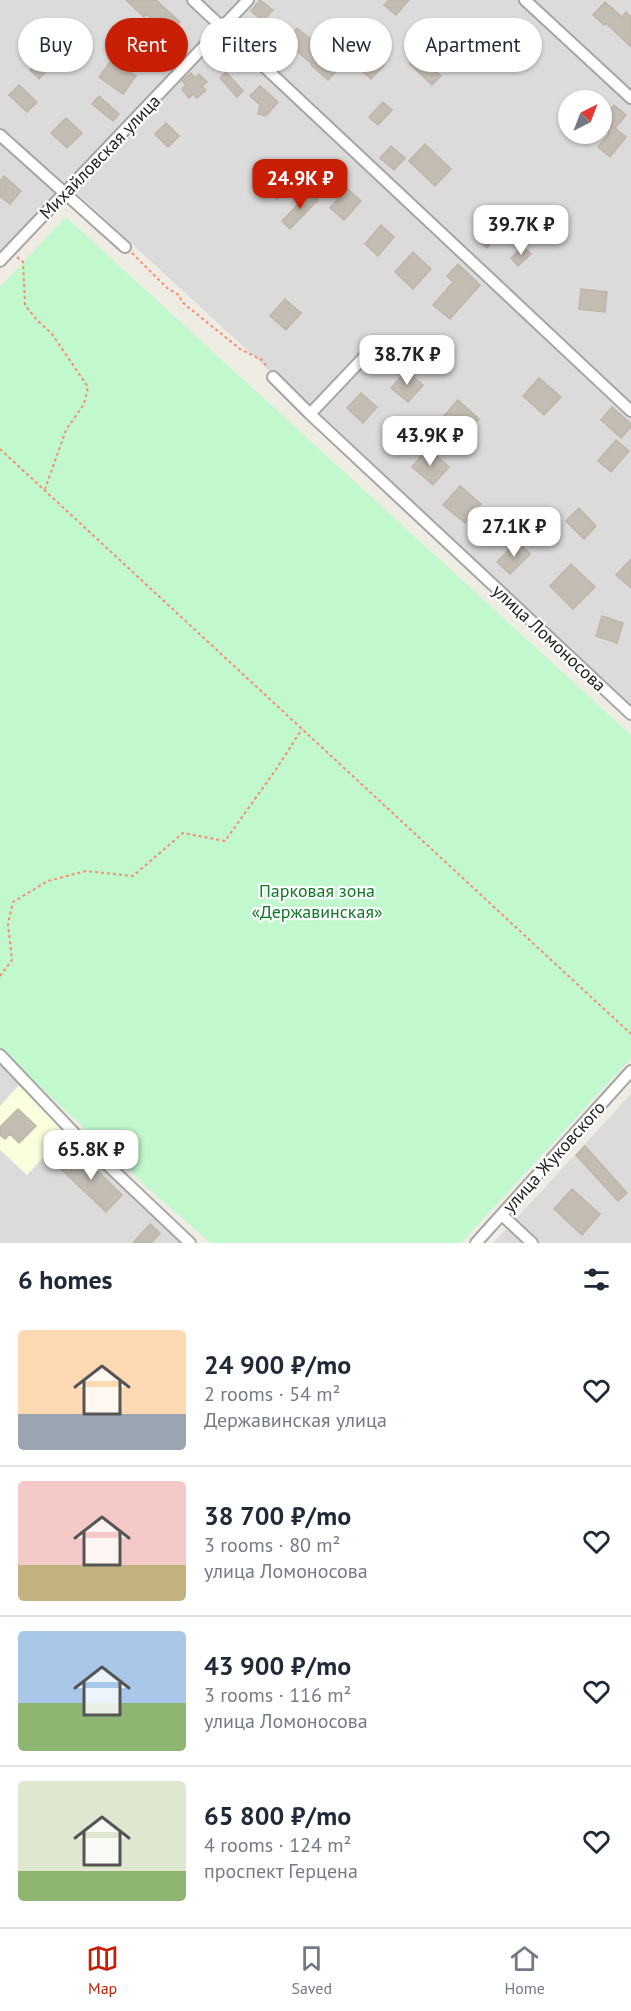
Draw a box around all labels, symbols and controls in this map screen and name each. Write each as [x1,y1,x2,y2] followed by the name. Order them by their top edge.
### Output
[18,18,93,72] chip: Buy
[105,18,188,72] chip: Rent
[200,18,298,72] chip: Filters
[310,18,392,72] chip: New
[404,18,542,72] chip: Apartment
[34,89,165,224] street label: Михайловская улица
[558,90,612,144] north arrow
[558,90,612,144] map controls
[245,159,355,210] pin: 24.9K ₽
[266,165,334,191] text: 24.9K ₽
[466,205,576,256] pin: 39.7K ₽
[487,211,555,237] text: 39.7K ₽
[352,335,462,386] pin: 38.7K ₽
[373,341,441,367] text: 38.7K ₽
[375,416,485,467] pin: 43.9K ₽
[396,422,464,448] text: 43.9K ₽
[459,507,569,558] pin: 27.1K ₽
[482,513,546,539] text: 27.1K ₽
[488,579,611,696] street label: улица Ломоносова
[251,879,383,923] park label: Парковая зона «Державинская»
[497,1096,610,1217] street label: улица Жуковского
[36,1130,146,1181] pin: 65.8K ₽
[57,1136,125,1162] text: 65.8K ₽
[18,1263,113,1296] text: 6 homes
[580,1263,613,1296] icon: filters
[204,1348,351,1381] text: 24 900 ₽/mo
[66,1354,138,1426] icon: home
[580,1374,613,1407] icon: heart
[204,1381,340,1407] text: 2 rooms · 54 m²
[204,1407,387,1433] text: Державинская улица
[204,1499,351,1532] text: 38 700 ₽/mo
[66,1505,138,1577] icon: home
[580,1525,613,1558] icon: heart
[204,1532,340,1558] text: 3 rooms · 80 m²
[204,1558,368,1584] text: улица Ломоносова
[204,1649,351,1682] text: 43 900 ₽/mo
[66,1655,138,1727] icon: home
[580,1675,613,1708] icon: heart
[204,1682,351,1708] text: 3 rooms · 116 m²
[204,1708,368,1734] text: улица Ломоносова
[204,1799,351,1832] text: 65 800 ₽/mo
[66,1805,138,1877] icon: home
[580,1825,613,1858] icon: heart
[204,1832,351,1858] text: 4 rooms · 124 m²
[204,1858,358,1884] text: проспект Герцена
[86,1942,119,1998] tab: Map
[291,1942,332,1998] tab: Saved
[504,1942,545,1998] tab: Home

